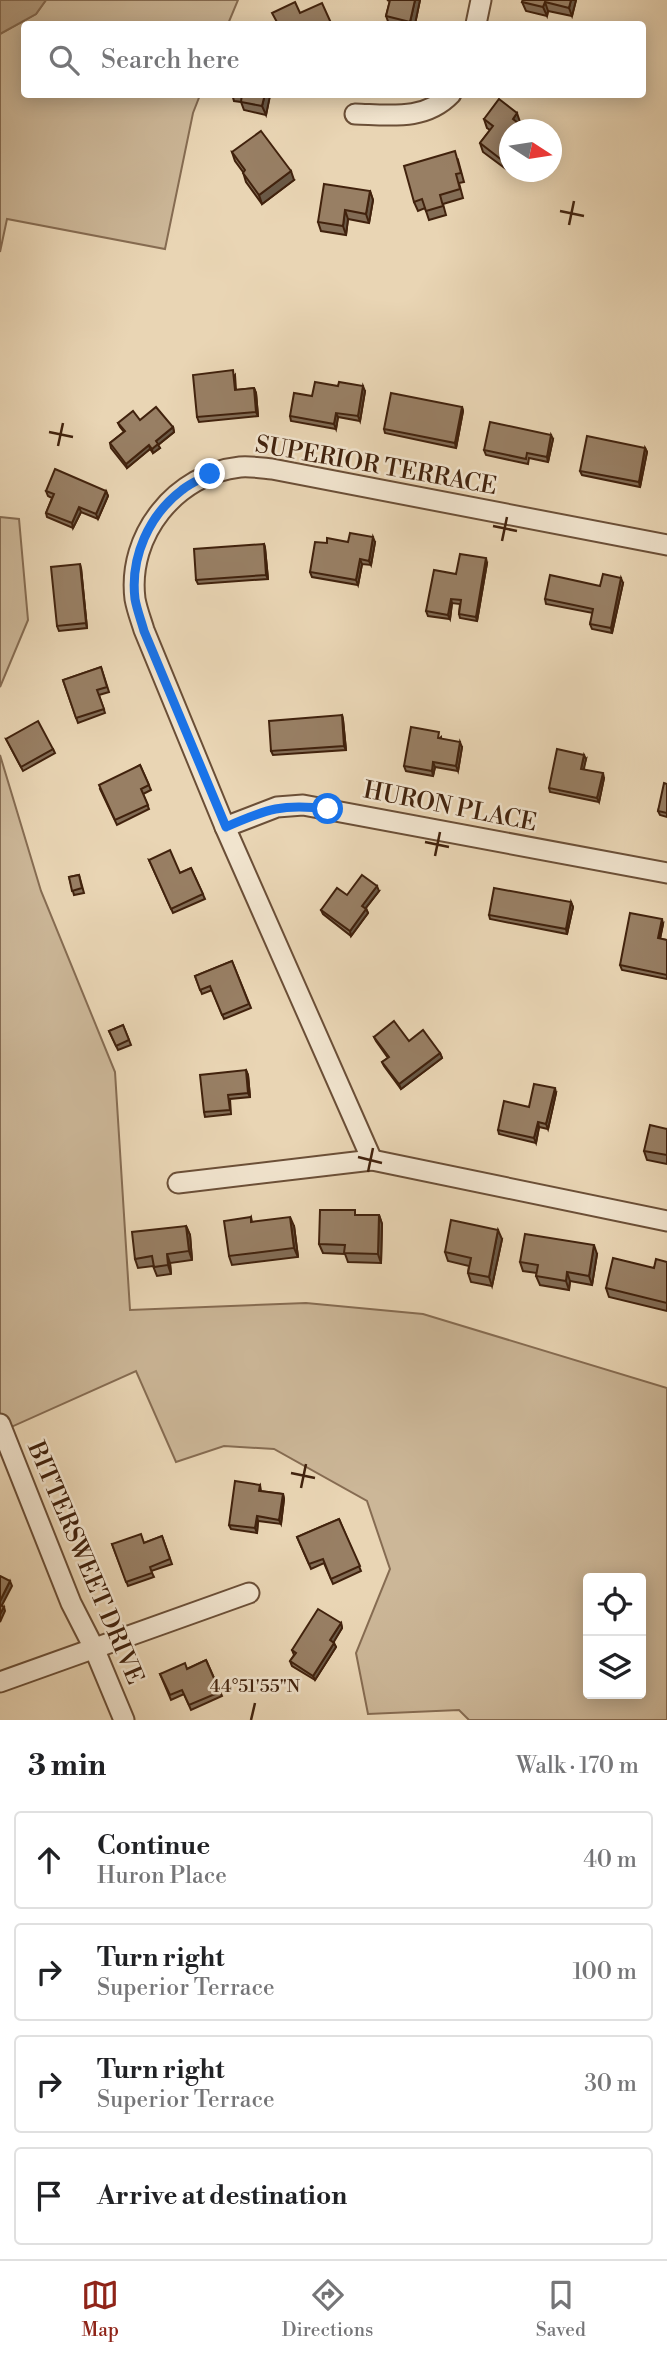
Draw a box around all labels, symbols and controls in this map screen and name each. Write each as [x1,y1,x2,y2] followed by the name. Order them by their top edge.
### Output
[21,21,646,98] search box
[45,41,83,79] icon: search
[101,44,240,76] text: Search here
[499,119,562,182] north arrow
[253,430,499,502] street label: SUPERIOR TERRACE
[194,458,225,489] route end
[361,775,539,839] street label: HURON PLACE
[312,793,343,824] route start
[20,1436,150,1689] street label: BITTERSWEET DRIVE
[583,1573,646,1699] map controls
[583,1573,646,1636] button: locate
[583,1636,646,1699] button: layers
[210,1675,301,1698] text: 44°51'55"N
[28,1747,106,1785] text: 3 min
[516,1752,639,1780] text: Walk · 170 m
[97,1830,210,1862] text: Continue
[30,1841,68,1879] icon: ahead
[583,1846,637,1874] text: 40 m
[97,1862,227,1890] text: Huron Place
[97,1942,225,1974] text: Turn right
[30,1953,68,1991] icon: right
[572,1958,637,1986] text: 100 m
[97,1974,275,2002] text: Superior Terrace
[97,2054,225,2086] text: Turn right
[30,2065,68,2103] icon: right
[584,2070,637,2098] text: 30 m
[97,2086,275,2114] text: Superior Terrace
[30,2177,68,2215] icon: arrive
[97,2180,347,2212] text: Arrive at destination
[81,2276,119,2342] tab: Map
[282,2276,373,2342] tab: Directions
[536,2276,586,2342] tab: Saved

